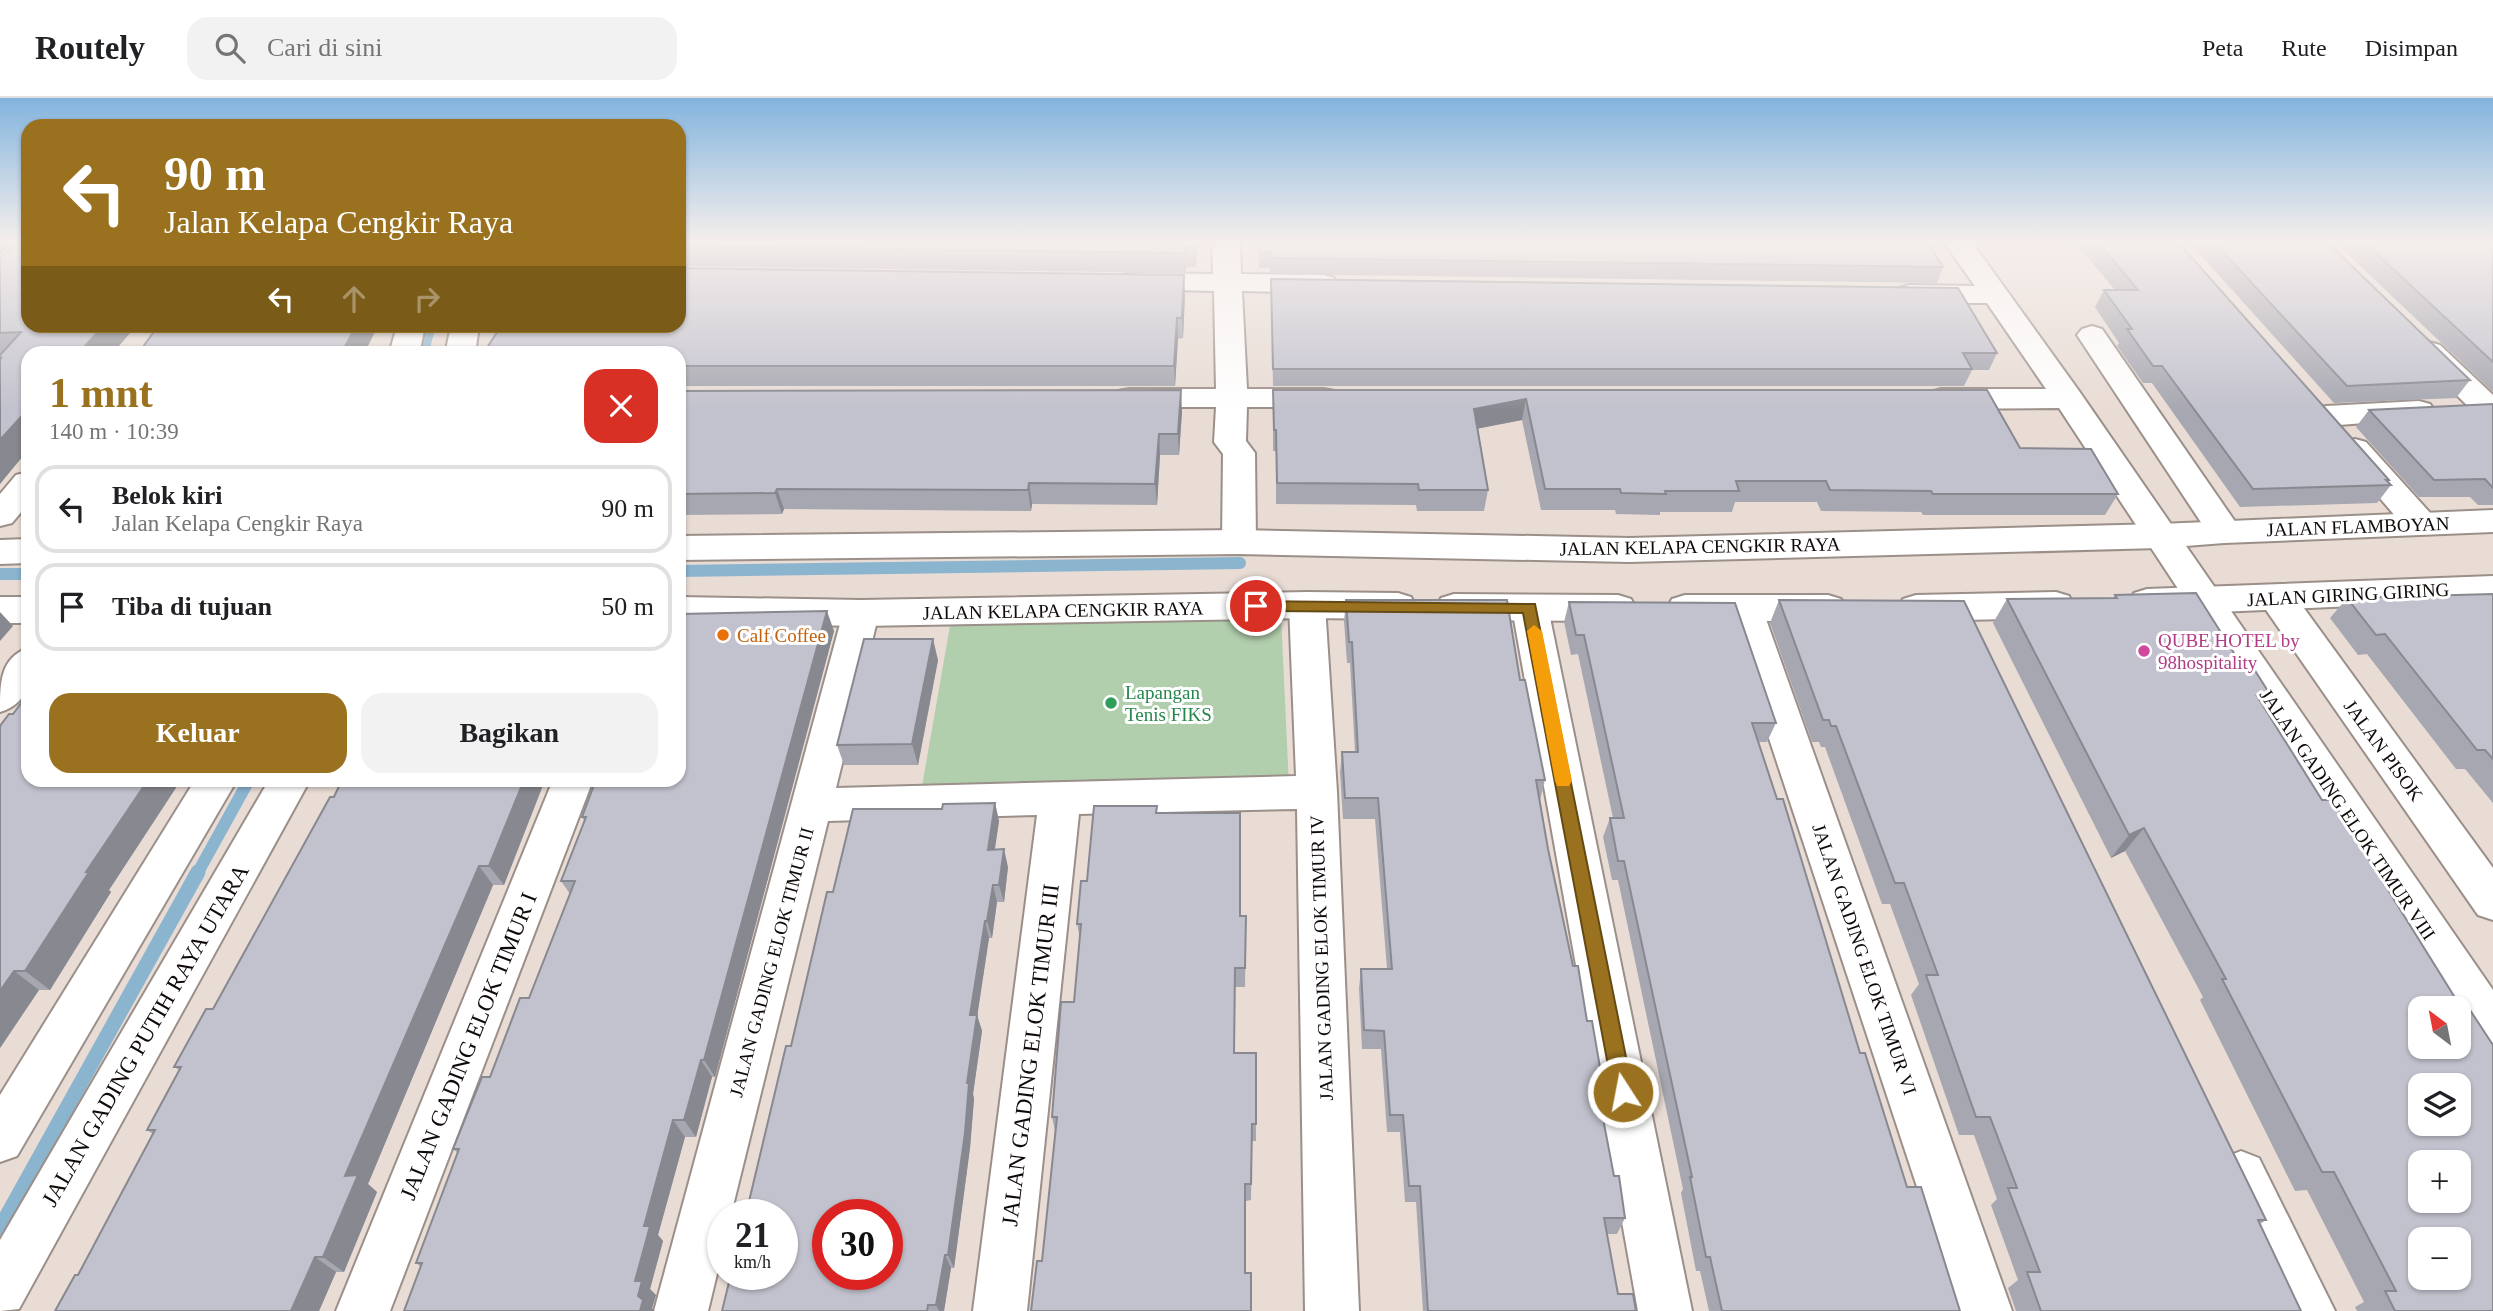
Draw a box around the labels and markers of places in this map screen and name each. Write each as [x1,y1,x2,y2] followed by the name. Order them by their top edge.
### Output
[1226,576,1286,636] pin
[737,625,826,646] place label: Calf Coffee
[715,627,731,643] marker: Calf Coffee
[2158,630,2300,673] place label: QUBE HOTEL by 98hospitality
[2136,643,2152,659] marker: QUBE HOTEL by 98hospitality
[1125,682,1212,725] place label: Lapangan Tenis FIKS
[1103,695,1119,711] marker: Lapangan Tenis FIKS

